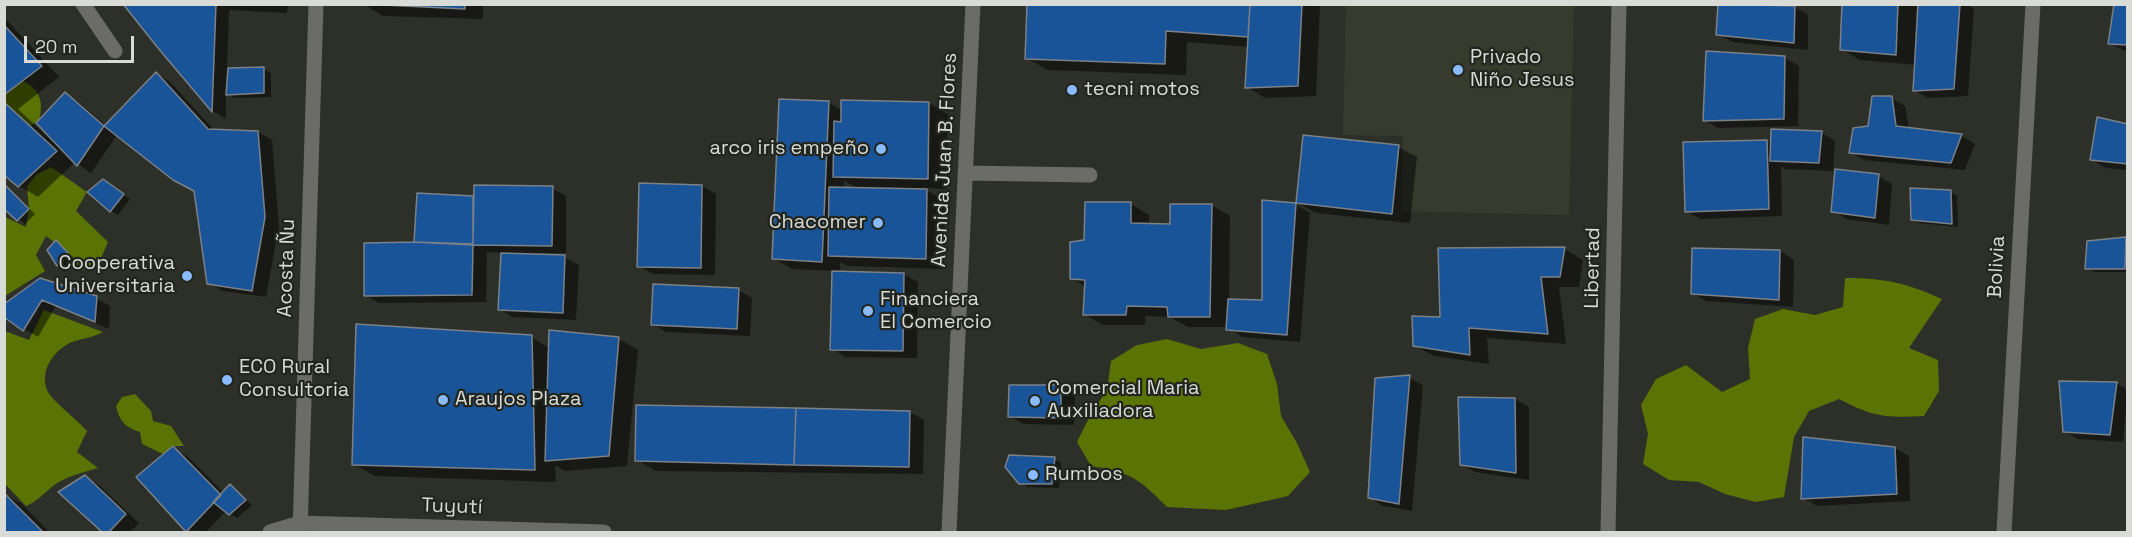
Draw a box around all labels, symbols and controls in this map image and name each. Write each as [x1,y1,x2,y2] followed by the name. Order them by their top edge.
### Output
[27,24,136,62] scale bar
[35,35,78,58] text: 20 m
[1470,46,1574,93] place label: Privado Niño Jesus
[927,52,963,268] street label: Avenida Juan B. Flores
[1451,63,1465,77] marker: Privado Niño Jesus
[1084,78,1200,102] place label: tecni motos
[1065,83,1079,97] marker: tecni motos
[709,137,869,161] place label: arco iris empeño
[874,142,888,156] marker: arco iris empeño
[769,211,866,235] place label: Chacomer
[871,216,885,230] marker: Chacomer
[273,218,301,318] street label: Acosta Ñu
[1580,227,1606,309] street label: Libertad
[1983,235,2011,299] street label: Bolivia
[55,252,175,299] place label: Cooperativa Universitaria
[180,269,194,283] marker: Cooperativa Universitaria
[880,288,992,335] place label: Financiera El Comercio
[861,304,875,318] marker: Financiera El Comercio
[239,356,349,403] place label: ECO Rural Consultoria
[220,373,234,387] marker: ECO Rural Consultoria
[1047,377,1200,424] place label: Comercial Maria Auxiliadora
[455,388,582,412] place label: Araujos Plaza
[436,393,450,407] marker: Araujos Plaza
[1028,394,1042,408] marker: Comercial Maria Auxiliadora
[1045,463,1123,487] place label: Rumbos
[1026,468,1040,482] marker: Rumbos
[421,494,483,520] street label: Tuyutí

